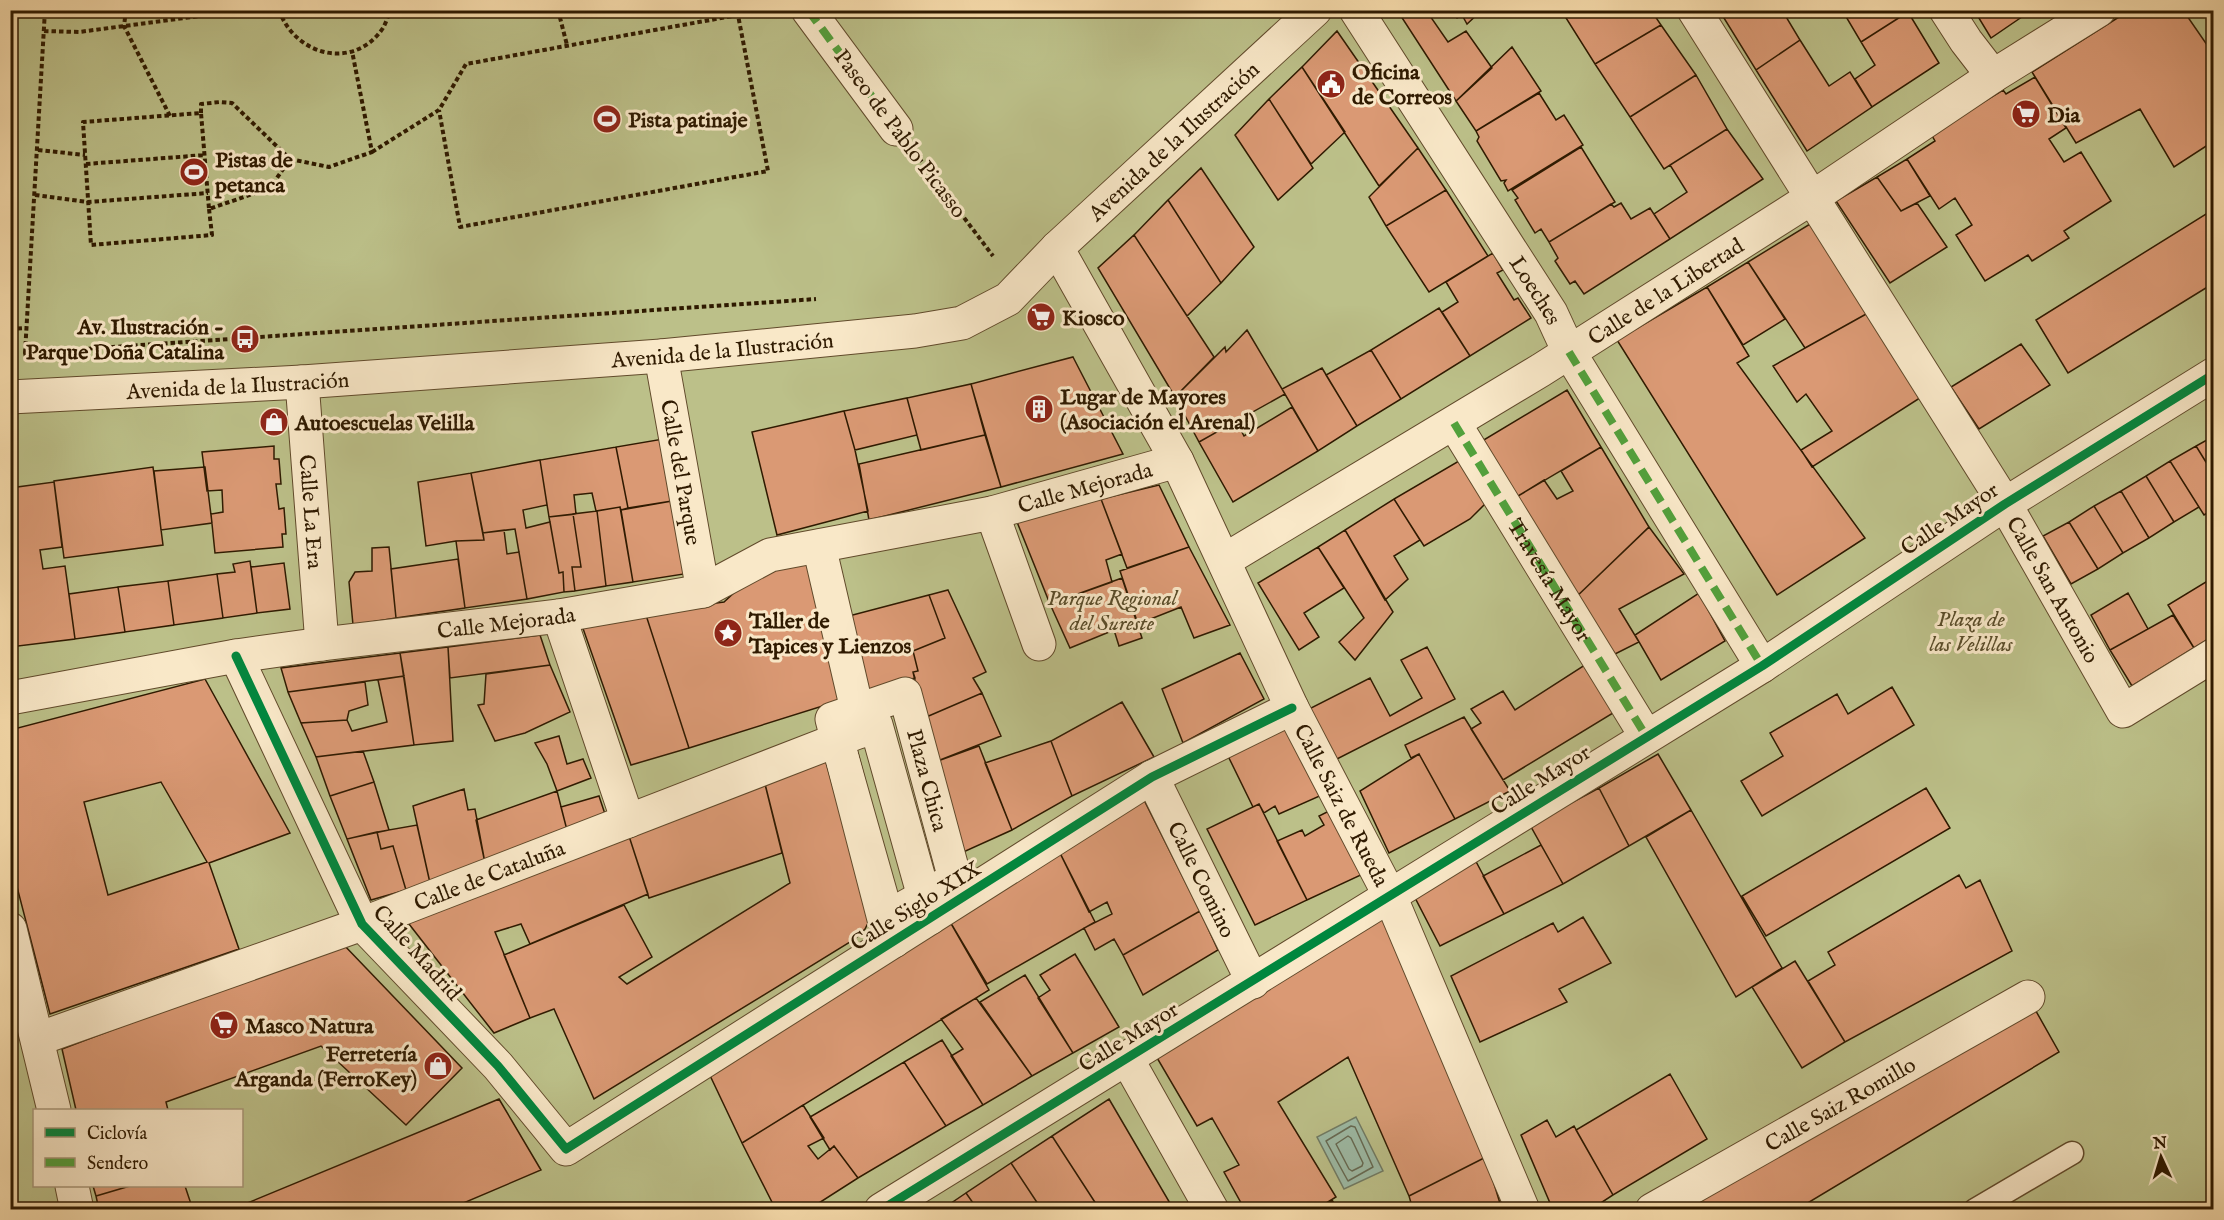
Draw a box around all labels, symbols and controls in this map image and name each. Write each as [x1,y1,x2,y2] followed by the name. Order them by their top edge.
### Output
[827,44,972,224] street label: Paseo de Pablo Picasso
[1082,56,1266,229] street label: Avenida de la Ilustración
[1352,59,1452,112] place label: Oficina de Correos
[1315,68,1347,100] public building icon: Oficina de Correos
[2010,98,2042,130] supermarket icon: Dia
[2047,102,2081,130] place label: Dia
[591,103,623,135] sports icon: Pista patinaje
[628,107,748,135] place label: Pista patinaje
[214,147,293,200] place label: Pistas de petanca
[178,156,210,188] sports icon: Pistas de petanca
[1583,233,1750,353] street label: Calle de la Libertad
[1502,251,1567,330] street label: Loeches
[1025,301,1057,333] supermarket icon: Kiosco
[1062,305,1125,333] place label: Kiosco
[26,314,224,367] place label: Av. Ilustración - Parque Doña Catalina
[229,323,261,355] bus stop icon: Av. Ilustración - Parque Doña Catalina
[609,327,835,376] street label: Avenida de la Ilustración
[125,367,351,407] street label: Avenida de la Ilustración
[1060,384,1255,437] place label: Lugar de Mayores (Asociación el Arenal)
[1023,393,1055,425] building icon: Lugar de Mayores (Asociación el Arenal)
[653,397,707,548] street label: Calle del Parque
[258,406,290,438] shop icon: Autoescuelas Velilla
[294,410,475,438] place label: Autoescuelas Velilla
[292,453,328,571] street label: Calle La Era
[1015,456,1156,521] street label: Calle Mejorada
[1896,477,2005,563] street label: Calle Mayor
[1999,512,2105,669] street label: Calle San Antonio
[1500,514,1597,648] street label: Travesía Mayor
[1047,585,1179,638] park label: Parque Regional del Sureste
[436,601,578,646] street label: Calle Mejorada
[1930,606,2013,659] park label: Plaza de las Velillas
[748,608,912,661] place label: Taller de Tapices y Lienzos
[712,617,744,649] place icon: Taller de Tapices y Lienzos
[1287,719,1395,892] street label: Calle Saiz de Rueda
[899,726,953,835] street label: Plaza Chica
[1486,739,1596,822] street label: Calle Mayor
[1160,817,1241,943] street label: Calle Comino
[410,835,570,919] street label: Calle de Cataluña
[846,855,987,958] street label: Calle Siglo XIX
[366,900,467,1007] street label: Calle Madrid
[1074,996,1184,1079] street label: Calle Mayor
[208,1009,240,1041] supermarket icon: Masco Natura
[245,1013,374,1041] place label: Masco Natura
[234,1041,417,1094] place label: Ferretería Arganda (FerroKey)
[422,1050,454,1082] shop icon: Ferretería Arganda (FerroKey)
[1761,1051,1921,1159] street label: Calle Saiz Romillo
[33,1109,243,1187] legend
[87,1123,147,1146] text: Ciclovía
[2131,1127,2191,1187] north arrow
[2151,1134,2168,1155] text: N
[87,1153,149,1176] text: Sendero

